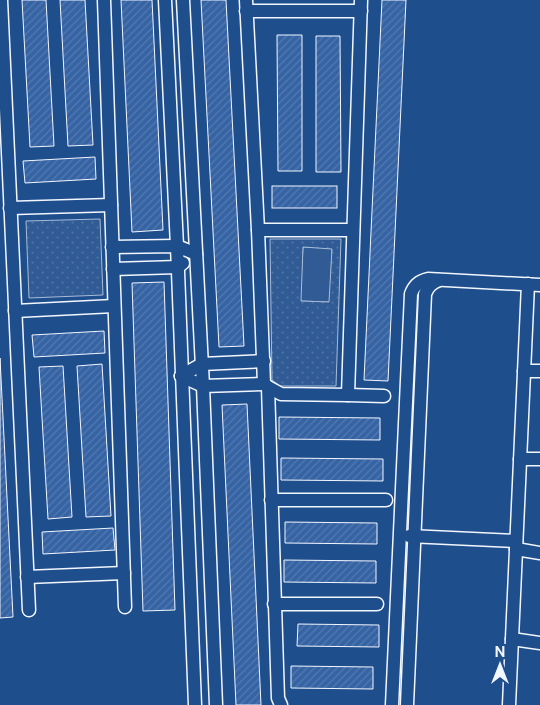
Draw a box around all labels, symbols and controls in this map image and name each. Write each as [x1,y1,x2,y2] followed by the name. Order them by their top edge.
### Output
[475,640,525,690] north arrow
[495,644,505,660] text: N

